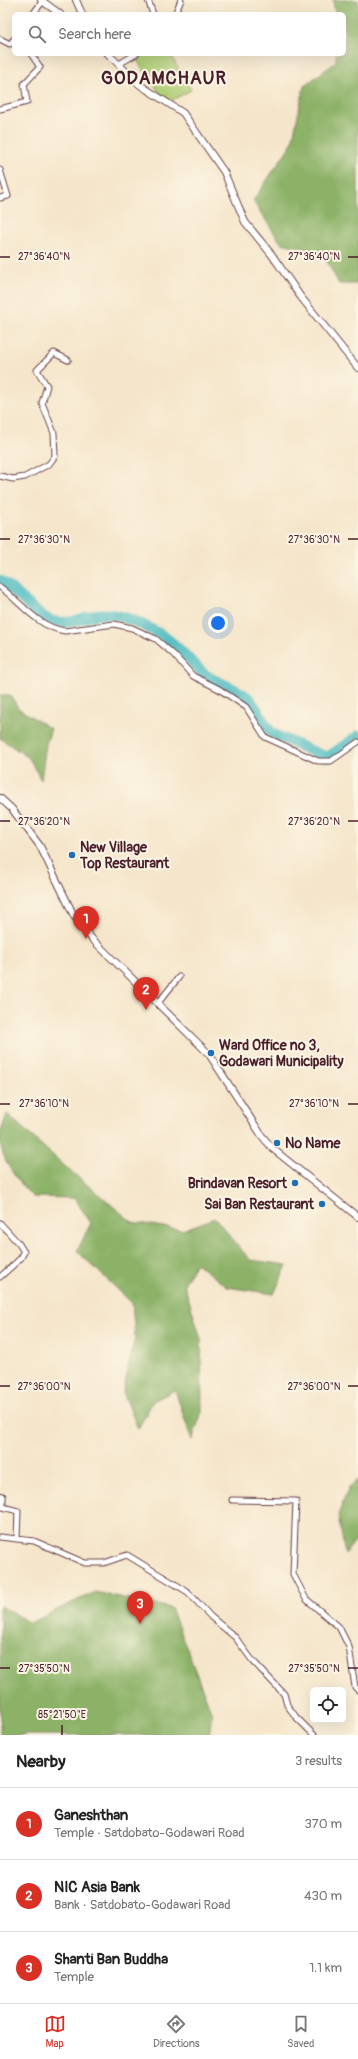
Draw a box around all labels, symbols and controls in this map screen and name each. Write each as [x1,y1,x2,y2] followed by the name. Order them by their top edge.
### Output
[12,12,346,56] search box
[26,23,48,45] icon: search
[58,25,131,44] text: Search here
[101,67,227,90] district label: GODAMCHAUR
[18,251,70,263] text: 27°36'40"N
[288,251,340,263] text: 27°36'40"N
[18,534,70,546] text: 27°36'30"N
[288,534,340,546] text: 27°36'30"N
[208,613,228,633] your location
[18,816,70,828] text: 27°36'20"N
[288,816,340,828] text: 27°36'20"N
[79,839,169,872] place label: New Village Top Restaurant
[67,850,77,860] marker: New Village Top Restaurant
[73,906,99,939] pin: 1
[133,977,159,1010] pin: 2
[219,1037,343,1070] place label: Ward Office no 3, Godawari Municipality
[206,1048,216,1058] marker: Ward Office no 3, Godawari Municipality
[19,1098,69,1110] text: 27°36'10"N
[289,1098,339,1110] text: 27°36'10"N
[285,1135,341,1152] place label: No Name
[272,1138,282,1148] marker: No Name
[188,1175,287,1192] place label: Brindavan Resort
[290,1178,300,1188] marker: Brindavan Resort
[204,1196,314,1213] place label: Sai Ban Restaurant
[317,1199,327,1209] marker: Sai Ban Restaurant
[17,1381,71,1393] text: 27°36'00"N
[287,1381,341,1393] text: 27°36'00"N
[127,1591,153,1624] pin: 3
[18,1663,70,1675] text: 27°35'50"N
[288,1663,340,1675] text: 27°35'50"N
[310,1687,346,1723] map controls
[310,1687,346,1723] button: locate
[38,1709,86,1721] text: 85°21'50"E
[16,1751,65,1772] text: Nearby
[295,1753,342,1769] text: 3 results
[54,1806,128,1825] text: Ganeshthan
[26,1816,32,1832] text: 1
[305,1816,342,1832] text: 370 m
[54,1825,245,1841] text: Temple · Satdobato-Godawari Road
[54,1878,140,1897] text: NIC Asia Bank
[25,1888,33,1904] text: 2
[304,1888,342,1904] text: 430 m
[54,1897,231,1913] text: Bank · Satdobato-Godawari Road
[54,1950,168,1969] text: Shanti Ban Buddha
[25,1960,33,1976] text: 3
[309,1960,342,1976] text: 1.1 km
[54,1969,94,1985] text: Temple
[44,2013,66,2050] tab: Map
[153,2013,200,2050] tab: Directions
[287,2013,314,2050] tab: Saved

